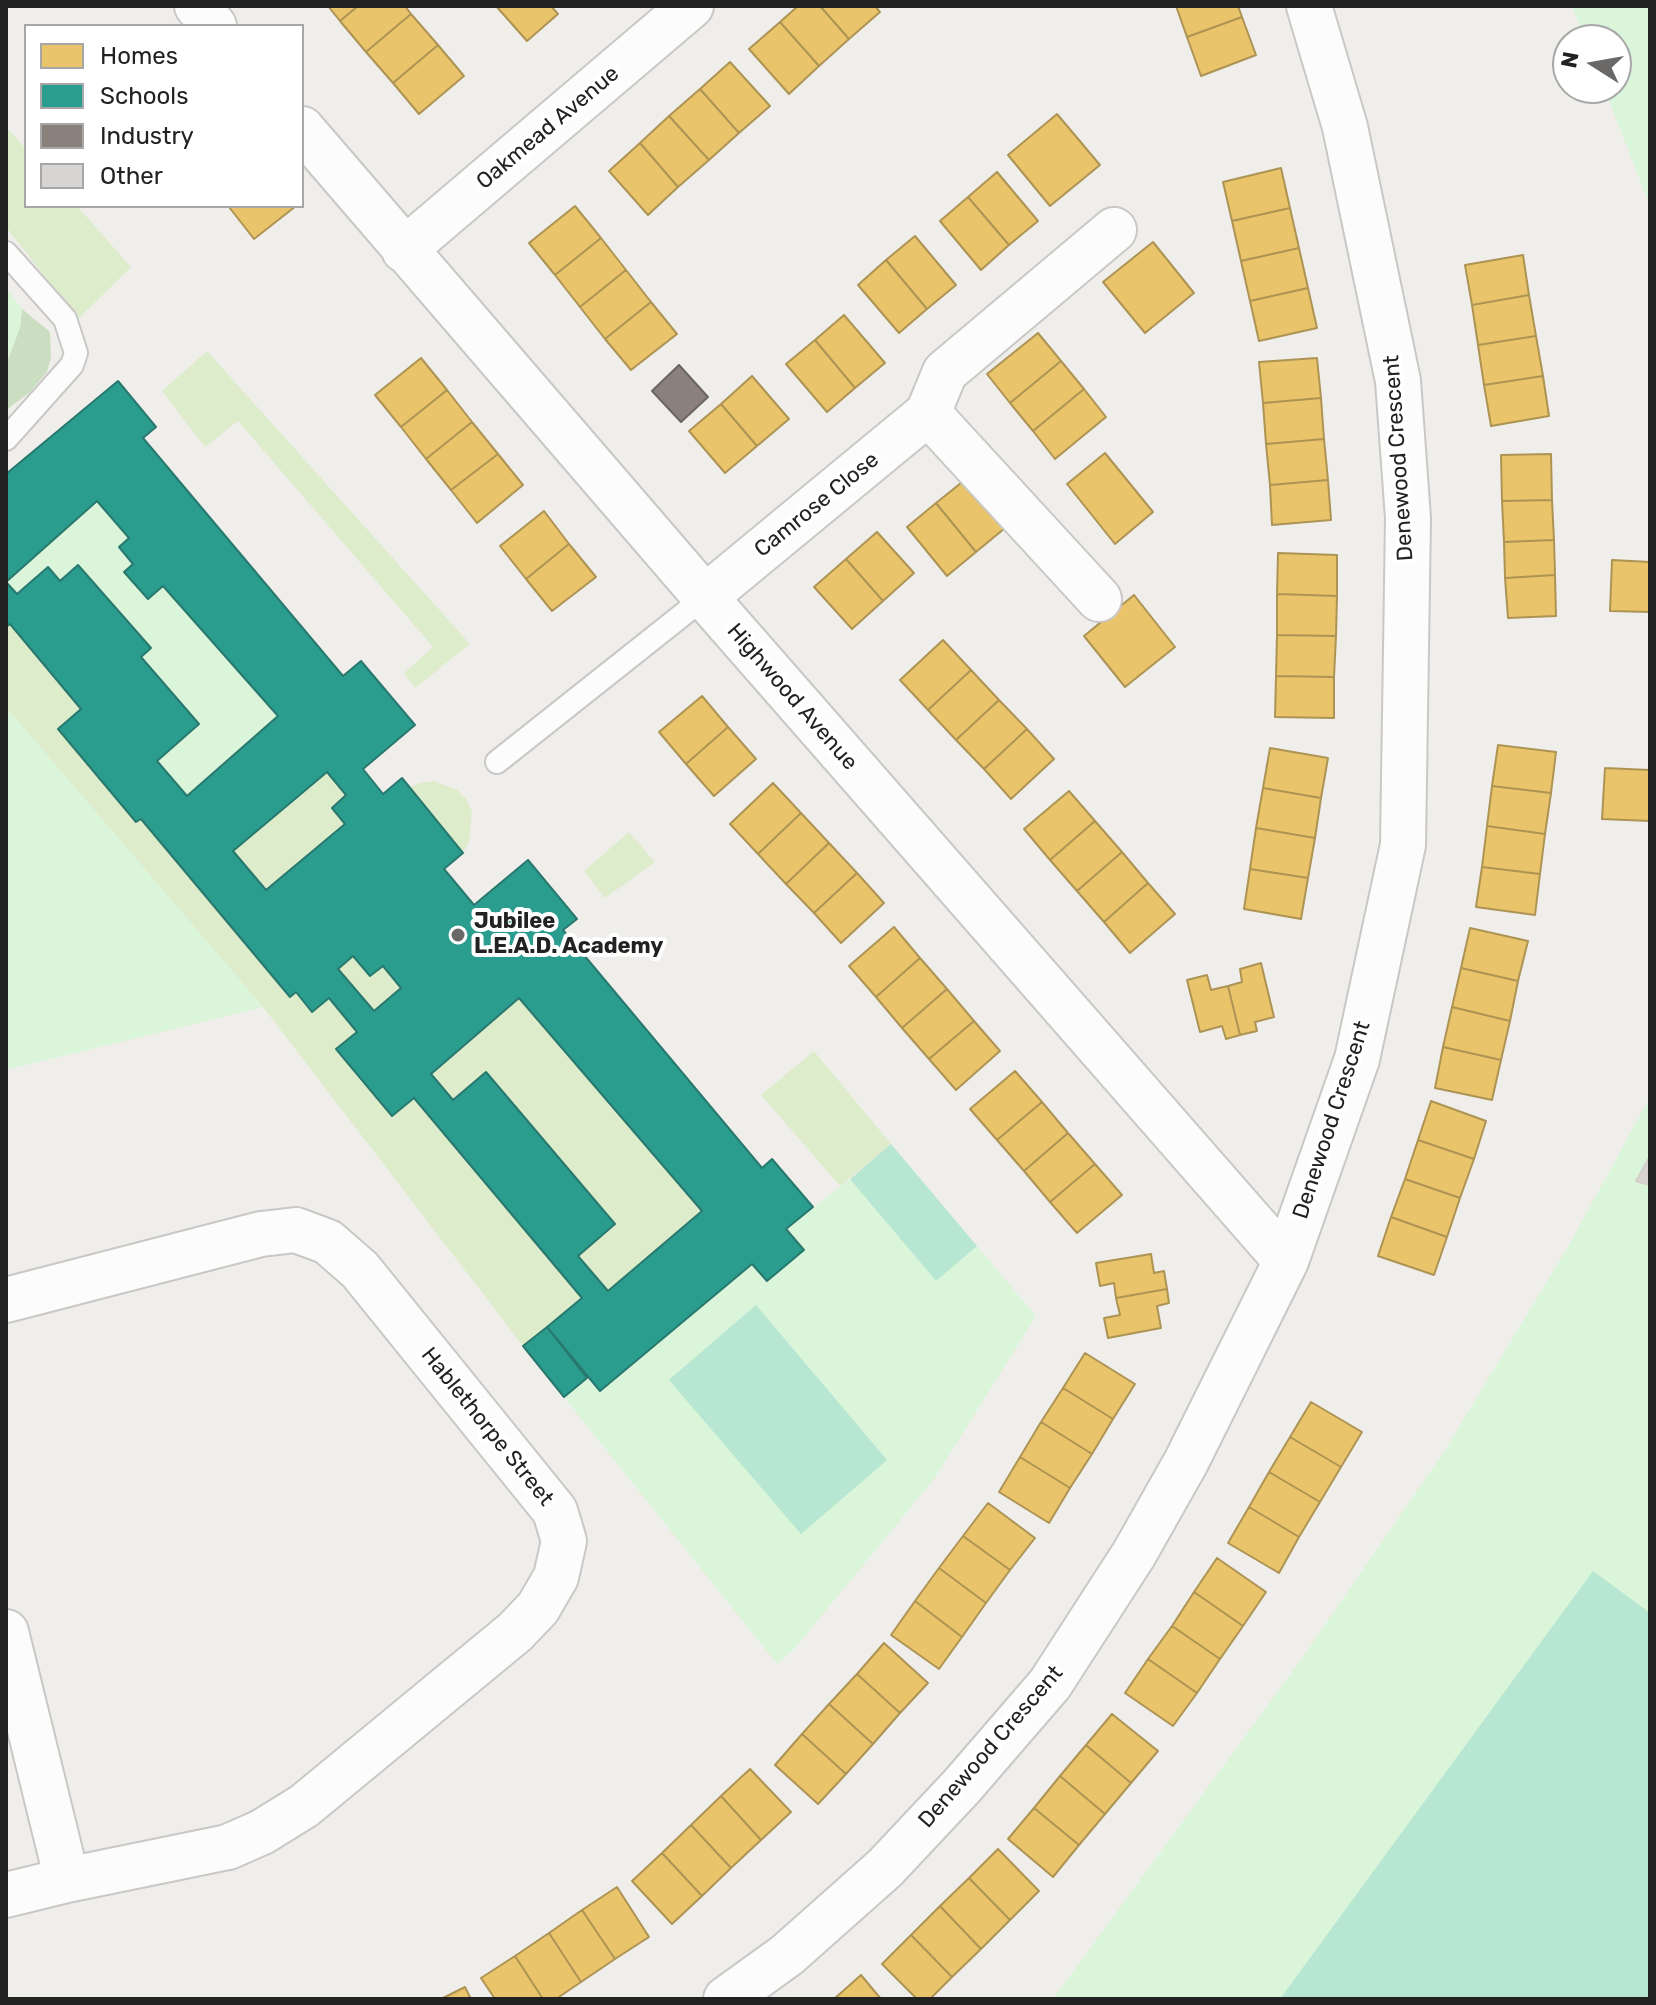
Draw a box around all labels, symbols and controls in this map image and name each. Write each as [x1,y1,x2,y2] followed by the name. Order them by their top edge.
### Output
[24,24,304,208] legend
[1552,24,1632,104] north arrow
[100,42,178,70] text: Homes
[1555,49,1585,70] text: N
[471,61,625,195] street label: Oakmead Avenue
[100,82,188,110] text: Schools
[100,122,194,150] text: Industry
[100,162,163,190] text: Other
[1379,354,1419,562] street label: Denewood Crescent
[750,447,884,563] street label: Camrose Close
[721,618,863,776] street label: Highwood Avenue
[474,909,663,960] place label: Jubilee L.E.A.D. Academy
[449,926,467,944] marker: Jubilee L.E.A.D. Academy
[1288,1018,1376,1222] street label: Denewood Crescent
[415,1343,559,1511] street label: Hablethorpe Street
[913,1660,1069,1834] street label: Denewood Crescent

